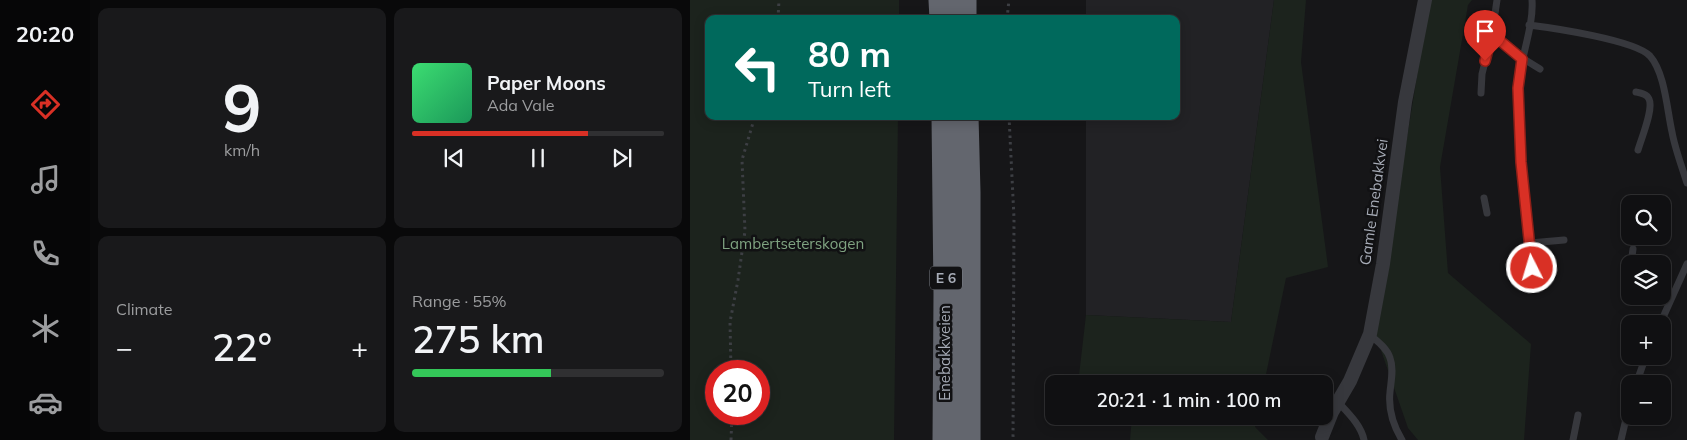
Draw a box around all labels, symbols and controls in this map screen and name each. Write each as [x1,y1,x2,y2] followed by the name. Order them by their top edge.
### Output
[1464,10,1506,61] pin
[1471,17,1499,45] icon: arrive
[16,20,74,48] text: 20:20
[808,32,891,76] text: 80 m
[725,35,790,100] icon: left
[222,67,262,148] text: 9
[487,71,606,95] text: Paper Moons
[808,75,891,103] text: Turn left
[28,87,63,122] icon: directions
[487,95,554,115] text: Ada Vale
[1355,138,1392,266] street label: Gamle Enebakkvei
[224,140,260,160] text: km/h
[440,144,468,172] icon: previous
[524,144,552,172] icon: pause
[608,144,636,172] icon: next
[28,162,63,197] icon: music
[1621,195,1671,425] map controls
[1621,195,1671,245] button: search
[722,234,864,253] park label: Lambertseterskogen
[28,236,63,271] icon: phone
[1505,241,1557,293] position arrow
[1621,255,1671,305] button: layers
[930,266,962,290] road number: E 6
[412,291,507,311] text: Range · 55%
[116,299,172,319] text: Climate
[935,305,954,401] street label: Enebakkveien
[28,311,63,346] icon: climate
[412,315,545,363] text: 275 km
[1621,315,1671,365] button: +
[212,323,272,371] text: 22°
[116,330,133,365] text: −
[351,330,368,365] text: +
[705,360,770,425] speed limit sign: 20
[1621,375,1671,425] button: −
[28,385,63,420] icon: car
[1096,388,1282,412] text: 20:21 · 1 min · 100 m

